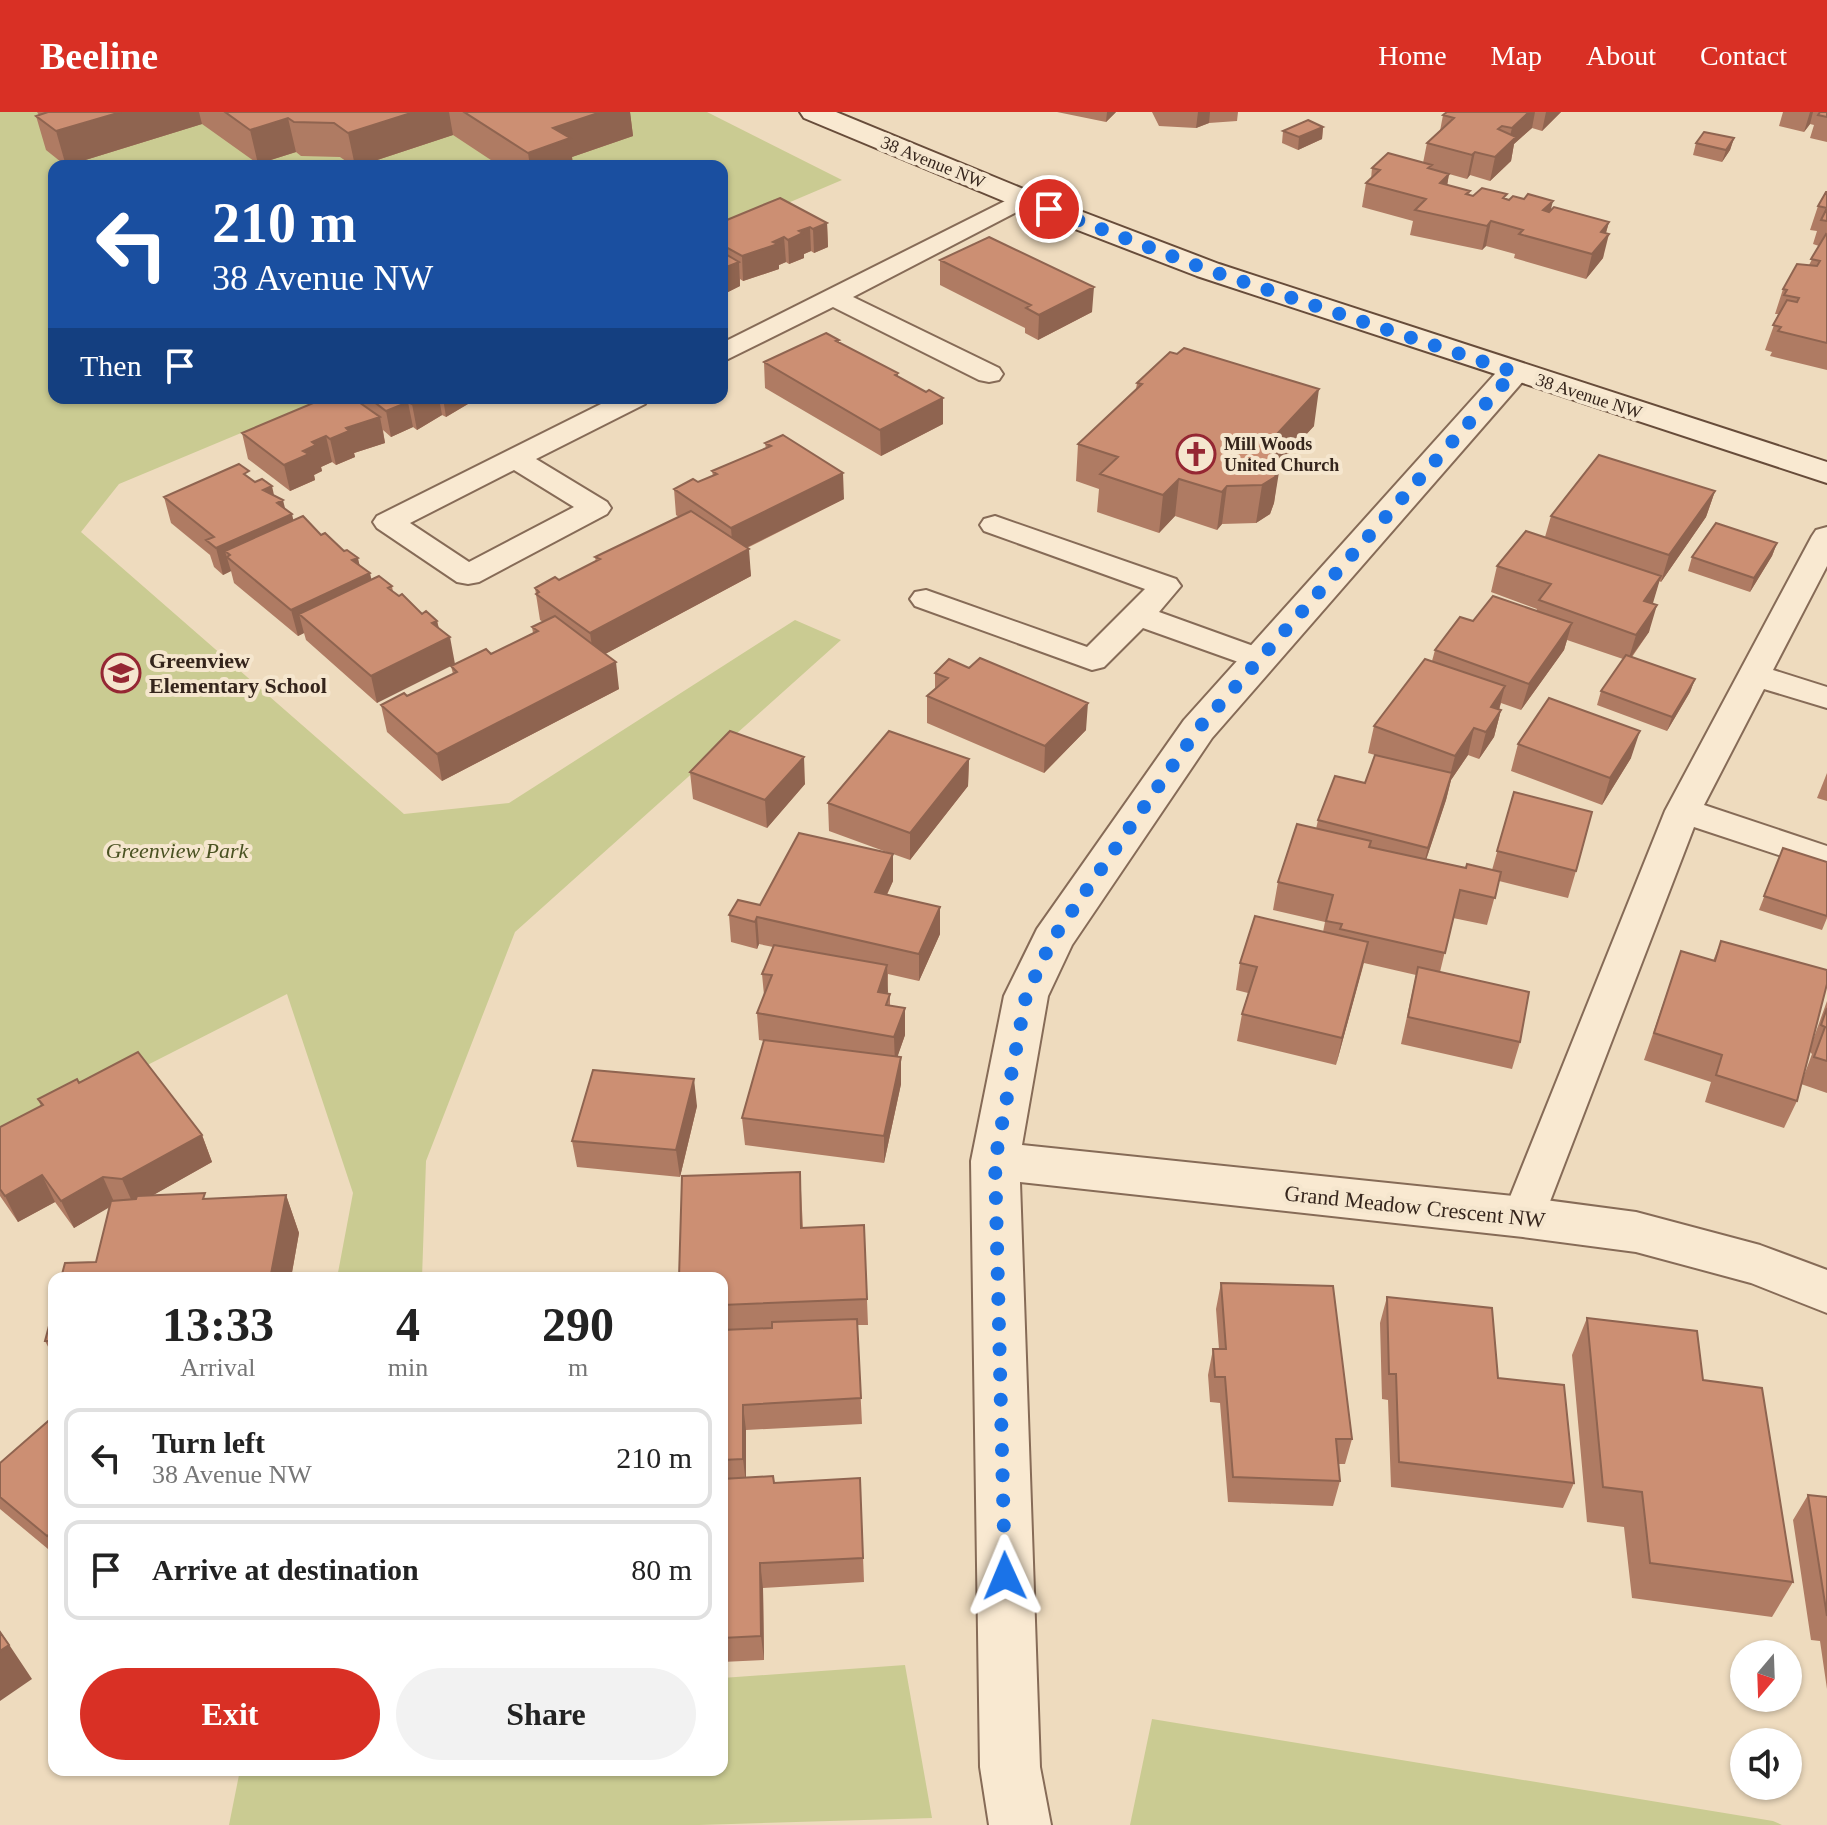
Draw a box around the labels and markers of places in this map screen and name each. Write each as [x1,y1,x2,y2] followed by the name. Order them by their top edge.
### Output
[1015,175,1083,243] pin
[1175,433,1217,475] church icon: Mill Woods United Church
[1224,434,1339,475] place label: Mill Woods United Church
[149,648,327,698] place label: Greenview Elementary School
[100,652,142,694] school or university icon: Greenview Elementary School

